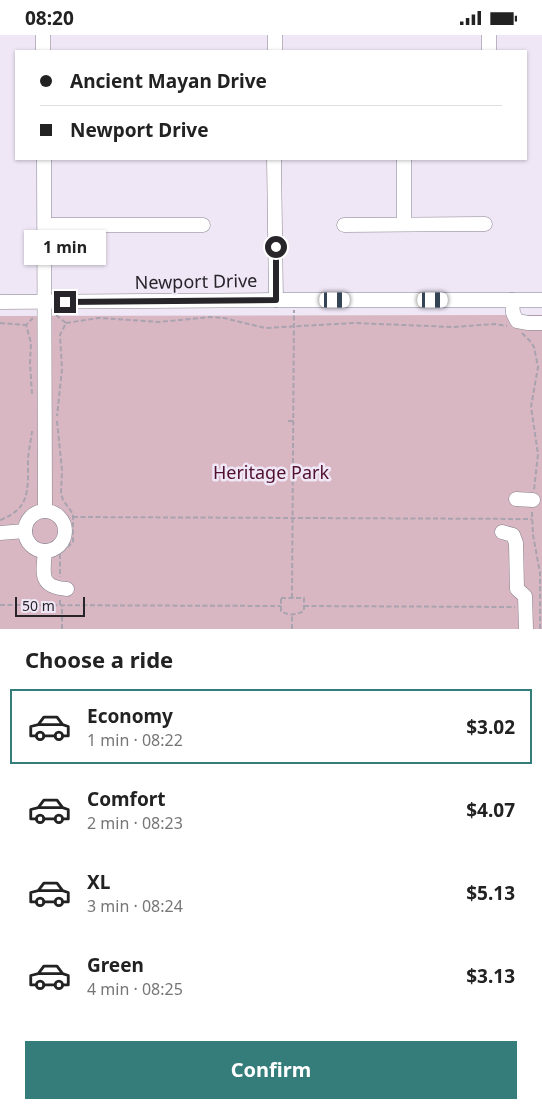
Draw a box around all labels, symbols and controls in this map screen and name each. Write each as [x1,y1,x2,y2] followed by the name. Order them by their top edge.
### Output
[25,5,74,31] text: 08:20
[70,68,267,94] text: Ancient Mayan Drive
[70,117,209,143] text: Newport Drive
[24,229,106,265] callout: 1 min
[43,236,87,258] text: 1 min
[265,236,287,258] route start
[134,268,258,294] street label: Newport Drive
[54,291,76,313] route end
[320,293,350,308] car
[418,293,448,308] car
[213,460,329,484] park label: Heritage Park
[15,594,85,617] scale bar
[22,596,55,615] text: 50 m
[25,644,173,674] text: Choose a ride
[87,703,173,729] text: Economy
[27,704,72,749] icon: car
[466,714,515,740] text: $3.02
[87,729,183,751] text: 1 min · 08:22
[87,786,166,812] text: Comfort
[27,787,72,832] icon: car
[466,797,515,823] text: $4.07
[87,812,183,834] text: 2 min · 08:23
[87,869,110,895] text: XL
[27,870,72,915] icon: car
[466,880,515,906] text: $5.13
[87,895,183,917] text: 3 min · 08:24
[87,952,144,978] text: Green
[27,953,72,998] icon: car
[466,963,515,989] text: $3.13
[87,978,183,1000] text: 4 min · 08:25
[25,1041,517,1099] button: Confirm

